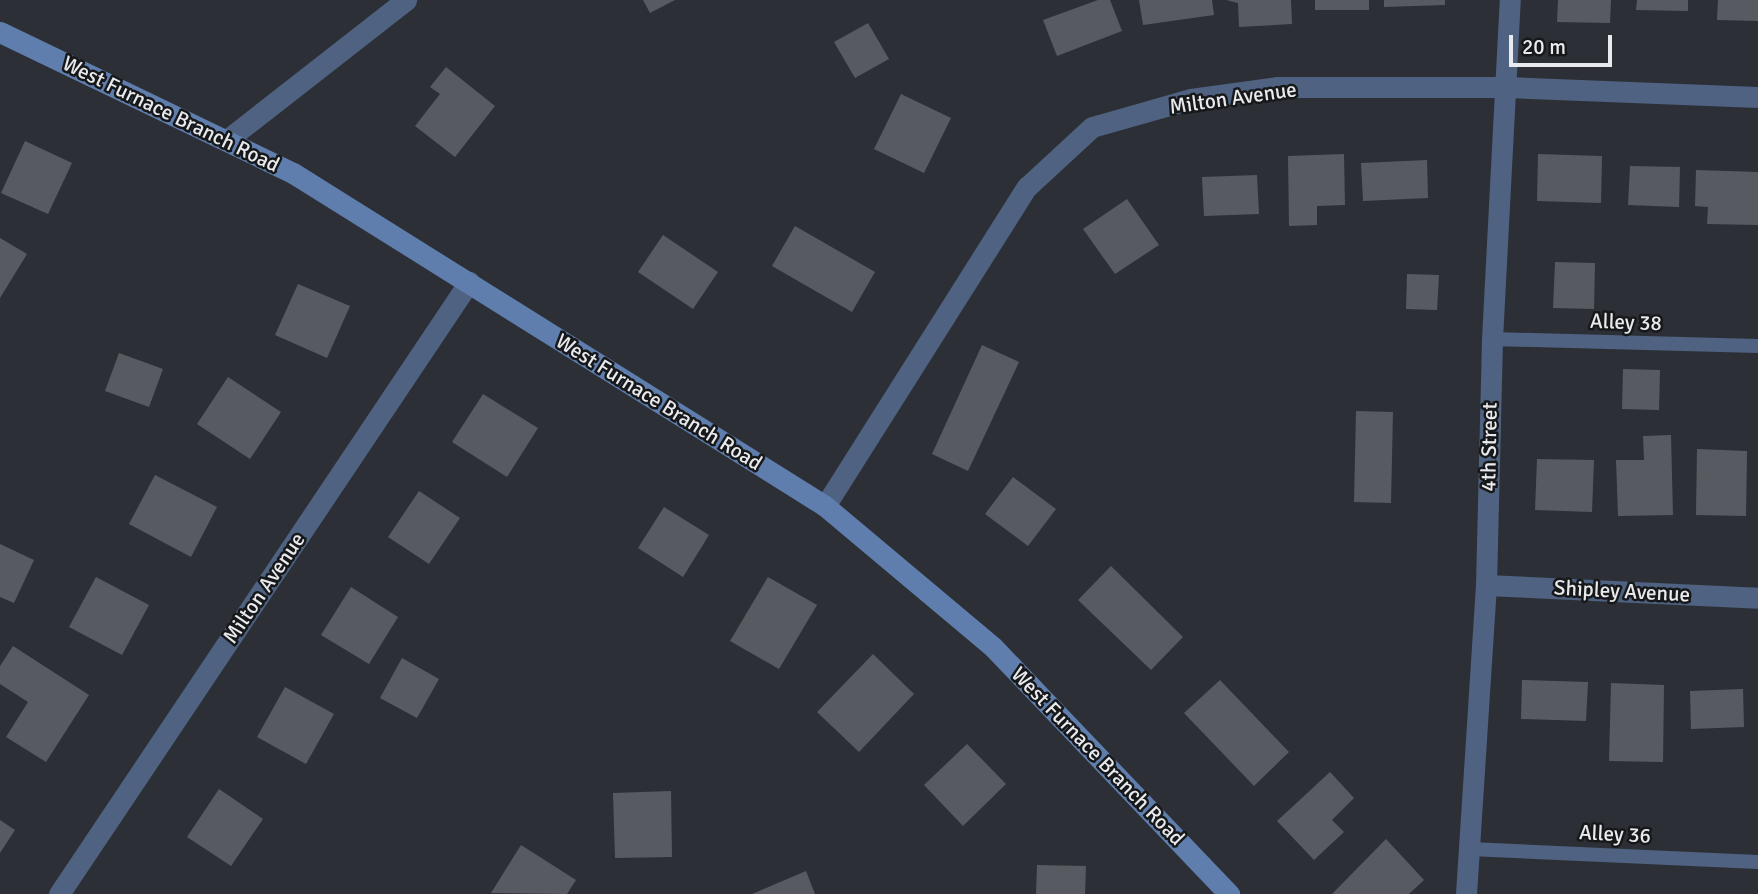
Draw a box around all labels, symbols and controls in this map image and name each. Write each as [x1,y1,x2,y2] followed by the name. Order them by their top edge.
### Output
[1513,21,1616,65] scale bar
[1522,34,1566,60] text: 20 m
[58,50,284,178] street label: West Furnace Branch Road
[1168,77,1298,119] street label: Milton Avenue
[1590,308,1662,336] street label: Alley 38
[551,328,767,476] street label: West Furnace Branch Road
[1476,402,1502,492] street label: 4th Street
[218,528,310,648] street label: Milton Avenue
[1553,575,1691,607] street label: Shipley Avenue
[1006,662,1190,850] street label: West Furnace Branch Road
[1578,820,1652,848] street label: Alley 36

